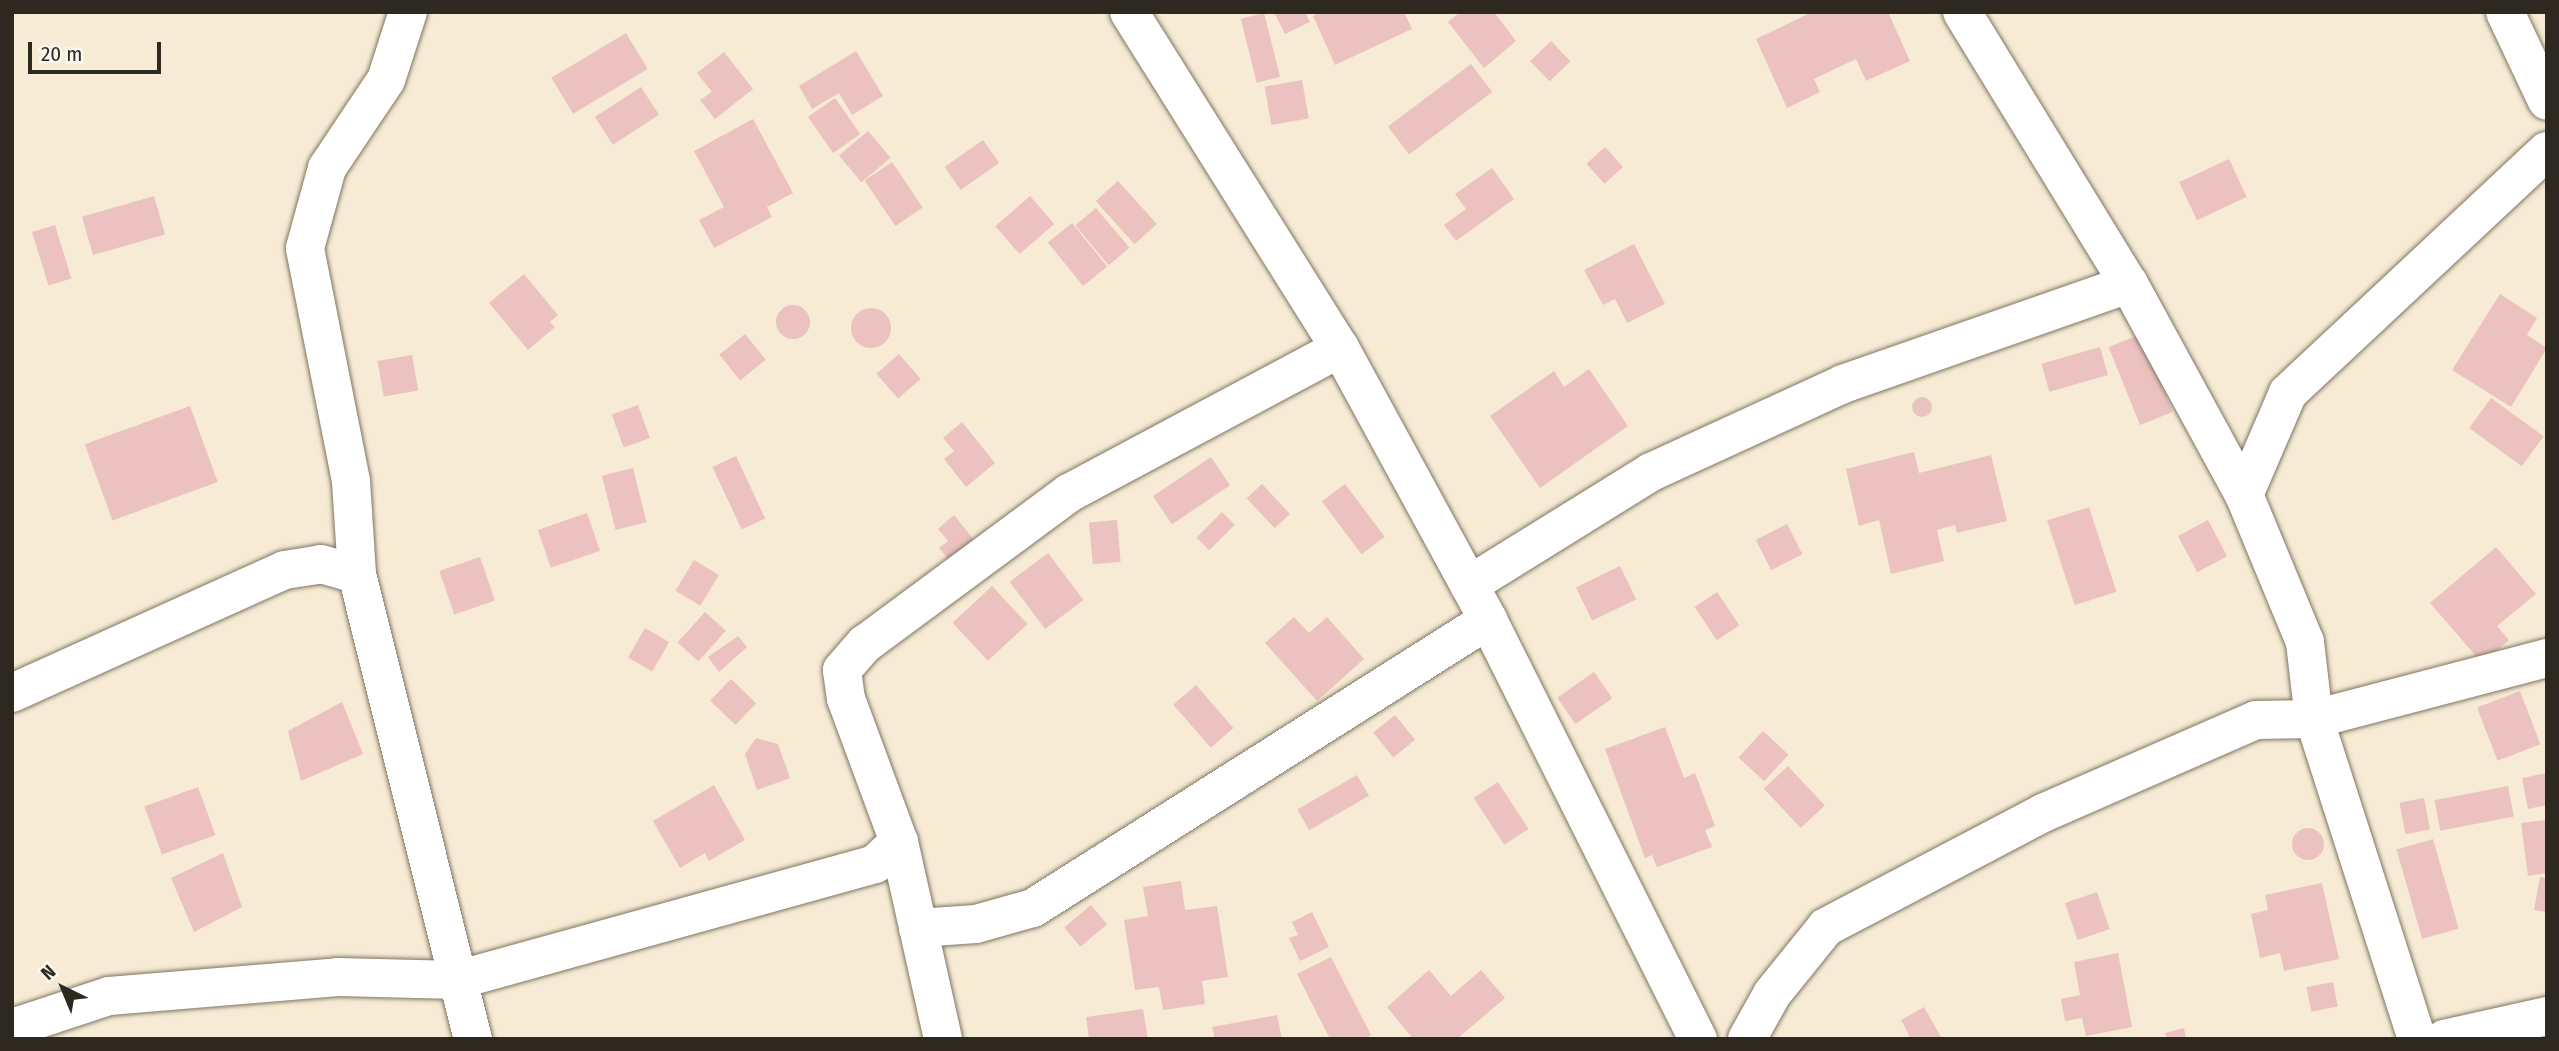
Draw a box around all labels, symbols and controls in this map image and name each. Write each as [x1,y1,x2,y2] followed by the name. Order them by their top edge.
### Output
[32,28,164,72] scale bar
[41,41,82,67] text: 20 m
[28,953,98,1023] north arrow
[36,960,60,985] text: N

